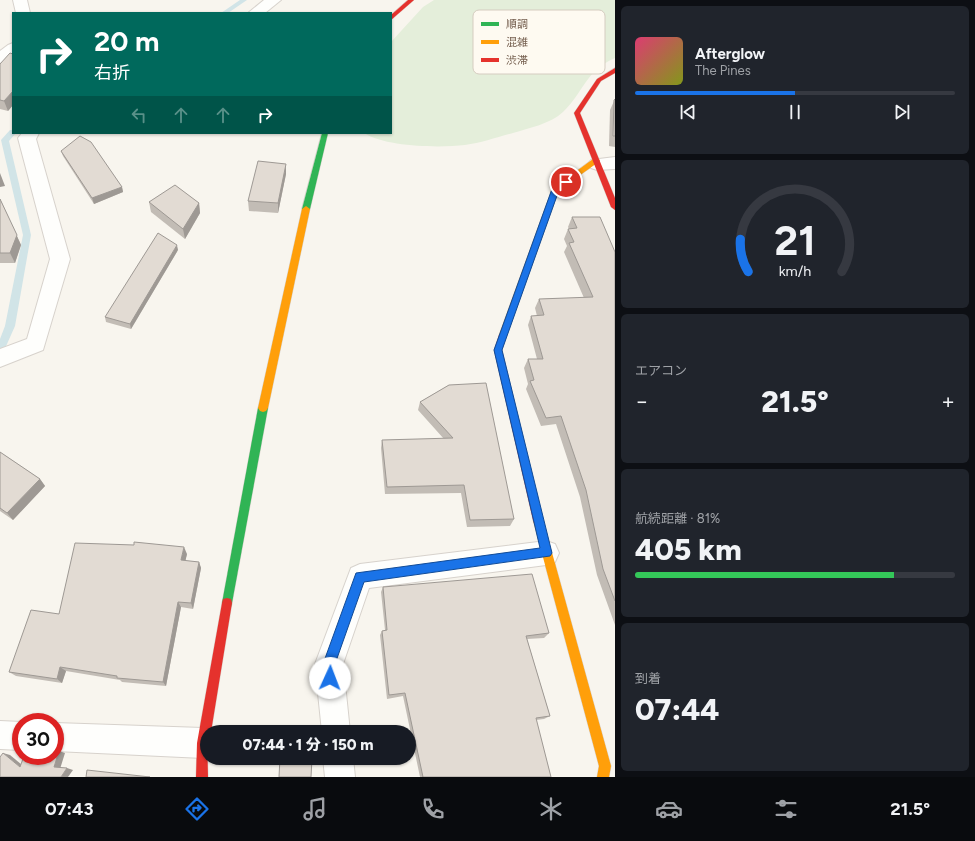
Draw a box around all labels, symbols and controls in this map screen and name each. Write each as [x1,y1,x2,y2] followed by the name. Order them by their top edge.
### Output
[473,10,605,74] legend
[506,18,528,31] text: 順調
[94,24,159,58] text: 20 m
[28,28,80,80] icon: right
[506,36,528,49] text: 混雑
[695,45,765,63] text: Afterglow
[506,54,528,67] text: 渋滞
[94,62,130,84] text: 右折
[695,63,751,78] text: The Pines
[677,101,699,123] icon: previous
[784,101,806,123] icon: pause
[891,101,913,123] icon: next
[128,104,150,126] icon: left
[170,104,192,126] icon: ahead
[212,104,234,126] icon: ahead
[254,104,276,126] icon: right
[549,165,583,199] pin
[555,171,577,193] icon: arrive
[774,215,816,265] text: 21
[779,262,811,280] text: km/h
[635,363,687,378] text: エアコン
[761,383,829,420] text: 21.5°
[635,388,649,415] text: −
[941,388,955,415] text: +
[635,511,720,526] text: 航続距離 · 81%
[635,531,742,568] text: 405 km
[309,657,351,699] position arrow
[635,671,661,686] text: 到着
[635,691,720,728] text: 07:44
[12,713,64,765] speed limit sign: 30
[243,736,373,754] text: 07:44 · 1 分 · 150 m
[183,795,211,823] icon: directions
[301,795,329,823] icon: music
[419,795,447,823] icon: phone
[537,795,565,823] icon: climate
[655,795,683,823] icon: car
[772,795,800,823] icon: filters
[45,798,93,820] text: 07:43
[890,798,930,820] text: 21.5°

